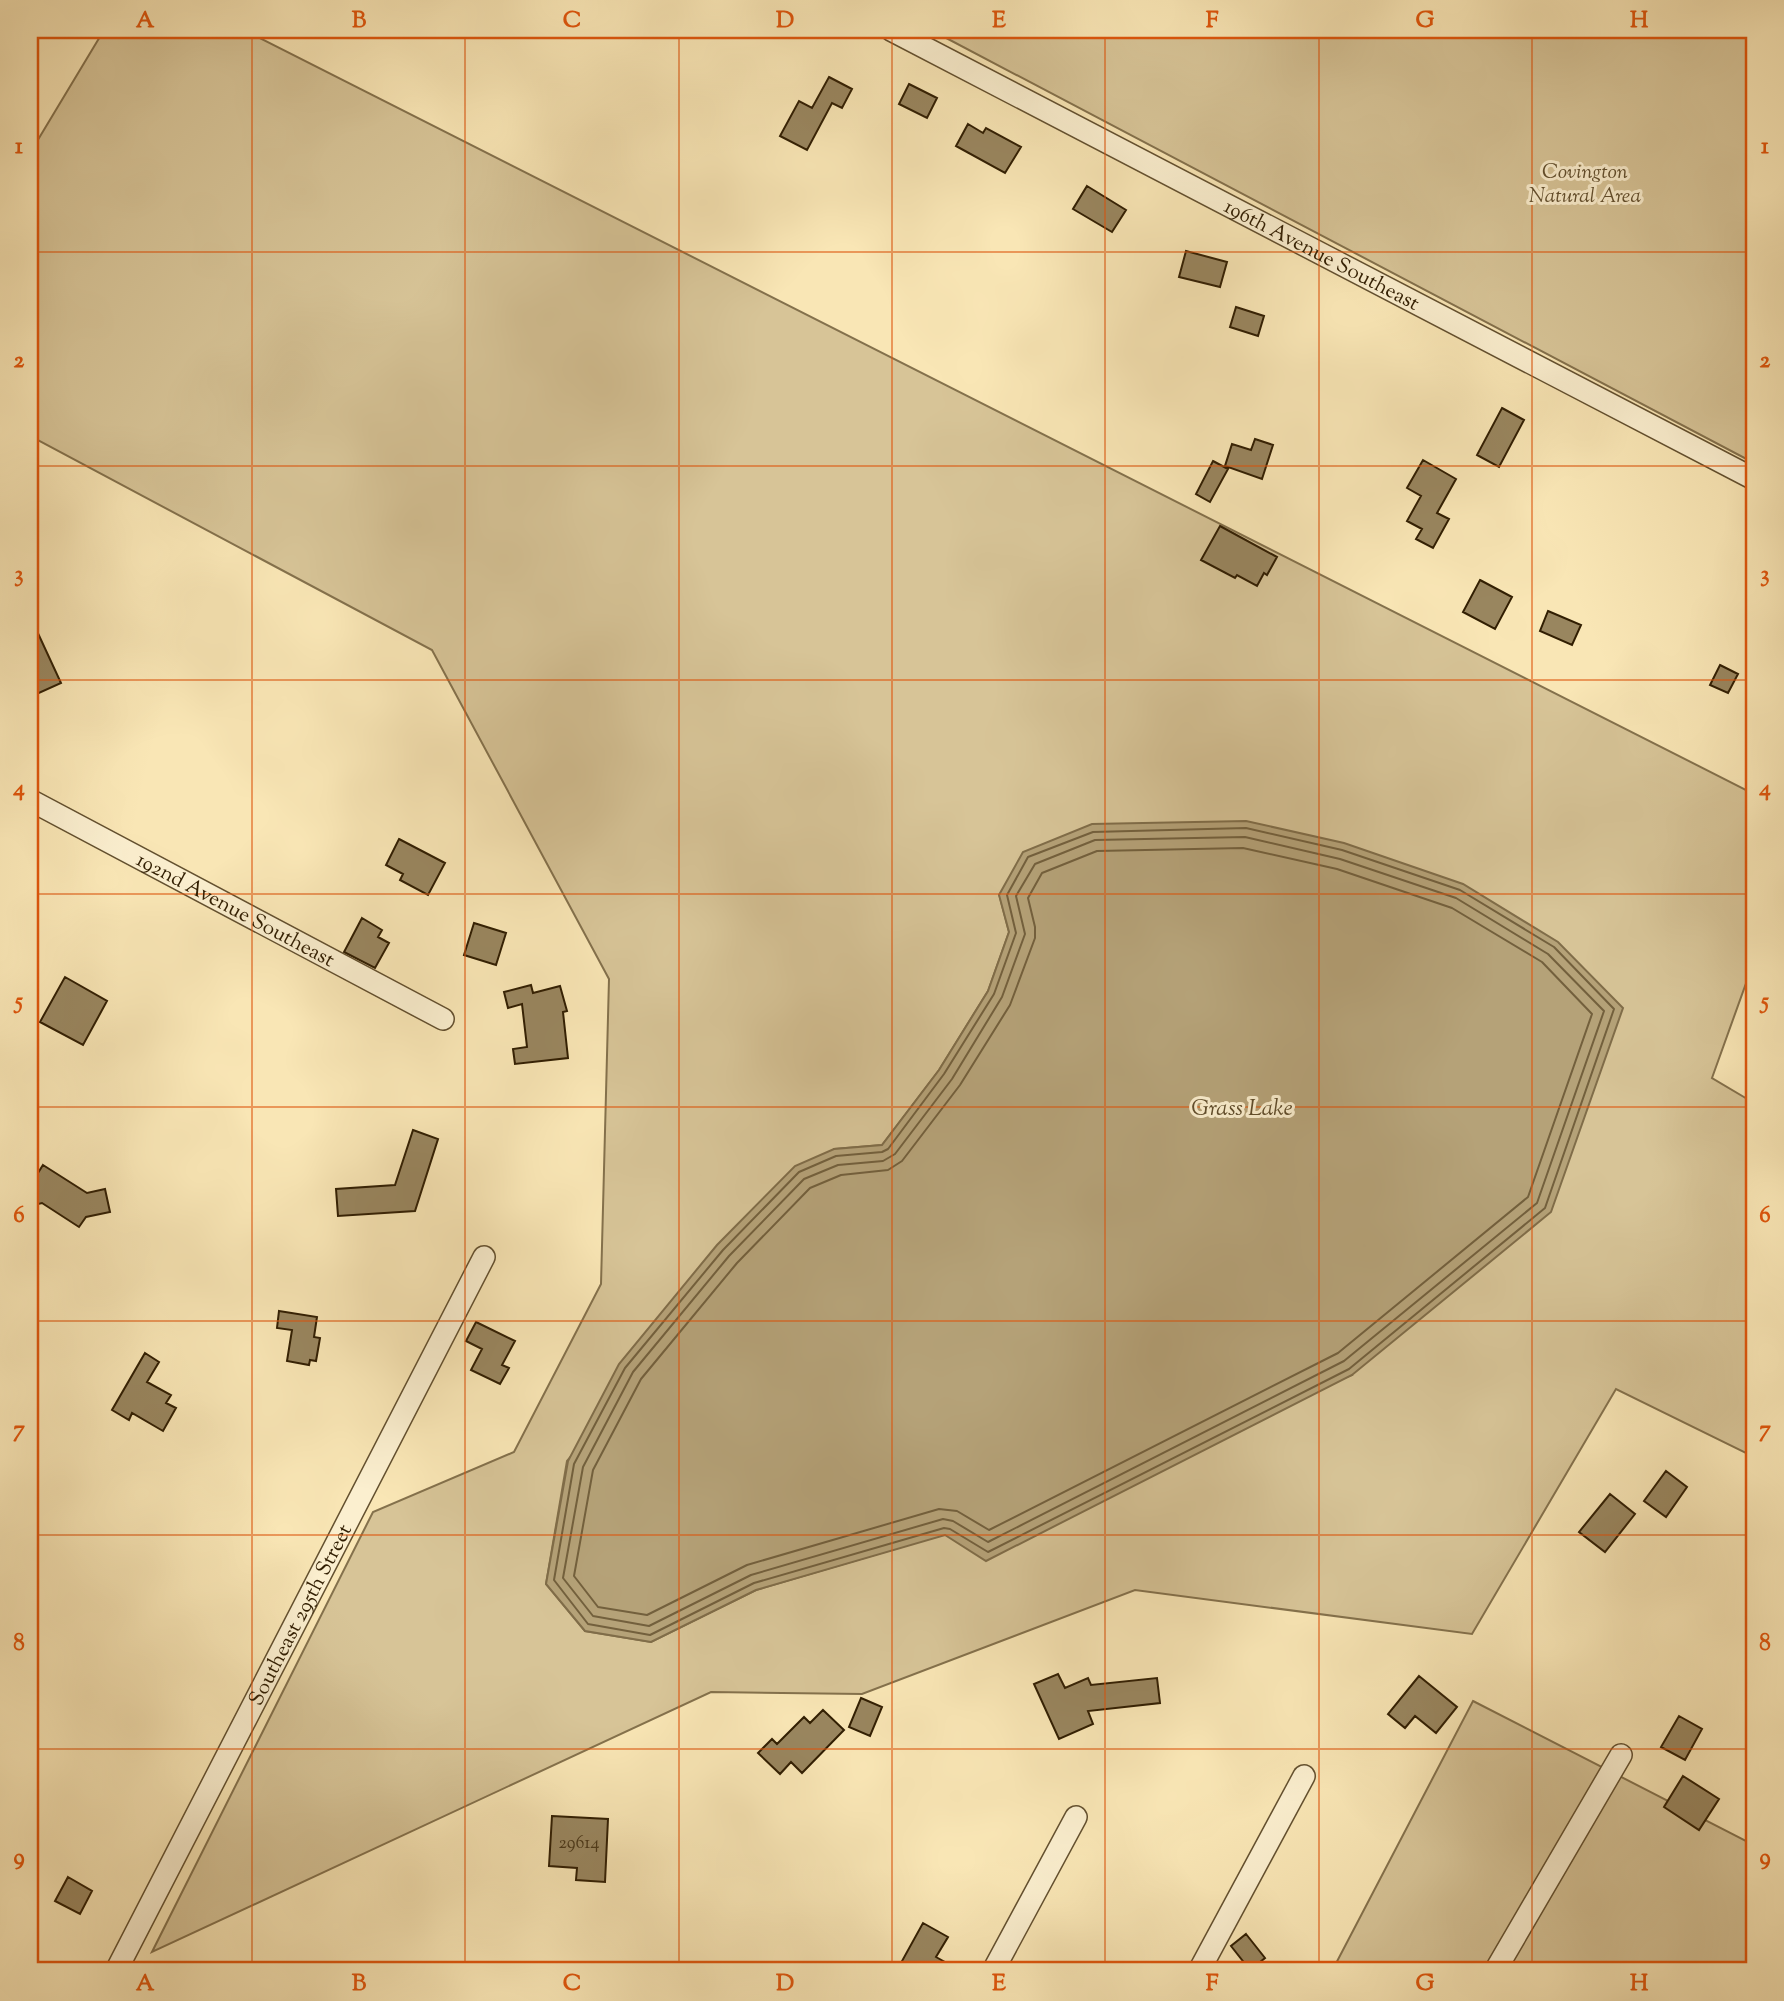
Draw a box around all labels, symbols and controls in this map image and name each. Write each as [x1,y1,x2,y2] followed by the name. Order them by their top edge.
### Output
[136,5,155,38] text: A
[352,5,367,38] text: B
[563,5,581,38] text: C
[776,5,794,38] text: D
[992,5,1006,38] text: E
[1206,5,1219,38] text: F
[1416,5,1435,38] text: G
[1630,5,1649,38] text: H
[15,131,23,164] text: 1
[1761,131,1769,164] text: 1
[1529,158,1641,212] park label: Covington Natural Area
[1218,193,1424,319] street label: 196th Avenue Southeast
[14,345,25,378] text: 2
[1760,345,1771,378] text: 2
[14,559,24,592] text: 3
[1760,559,1770,592] text: 3
[12,773,25,806] text: 4
[1758,773,1771,806] text: 4
[130,846,339,976] street label: 192nd Avenue Southeast
[13,986,23,1019] text: 5
[1759,986,1769,1019] text: 5
[1191,1093,1293,1126] water label: Grass Lake
[13,1200,25,1233] text: 6
[1759,1200,1771,1233] text: 6
[13,1414,25,1447] text: 7
[1759,1414,1771,1447] text: 7
[242,1519,361,1711] street label: Southeast 295th Street
[13,1628,25,1661] text: 8
[1759,1628,1771,1661] text: 8
[558,1831,600,1857] house number: 29614
[13,1842,25,1875] text: 9
[1759,1842,1771,1875] text: 9
[136,1968,155,2001] text: A
[352,1968,367,2001] text: B
[563,1968,581,2001] text: C
[776,1968,794,2001] text: D
[992,1968,1006,2001] text: E
[1206,1968,1219,2001] text: F
[1416,1968,1435,2001] text: G
[1630,1968,1649,2001] text: H

